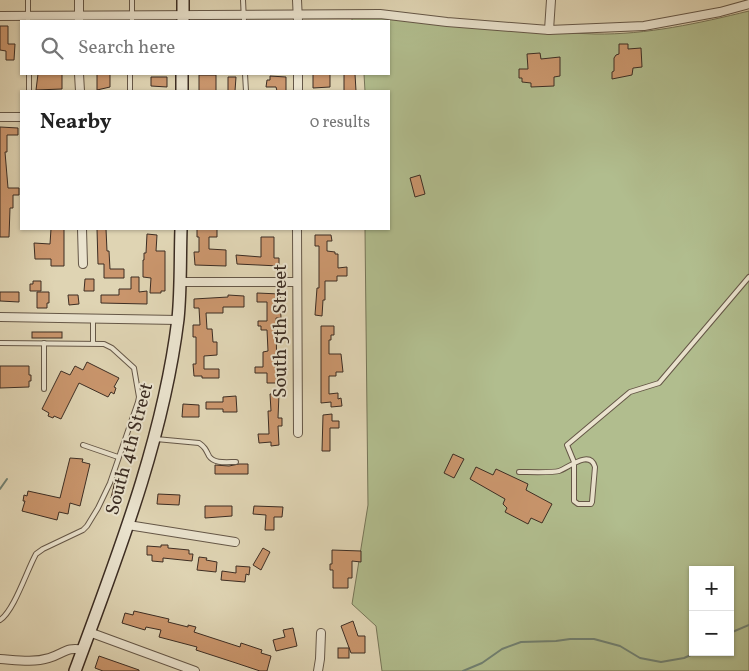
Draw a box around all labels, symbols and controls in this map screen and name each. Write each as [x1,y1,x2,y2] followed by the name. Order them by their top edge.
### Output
[20,20,390,75] search box
[38,34,66,62] icon: search
[78,35,175,61] text: Search here
[40,108,111,137] text: Nearby
[310,112,370,134] text: 0 results
[268,264,294,398] street label: South 5th Street
[100,380,160,518] street label: South 4th Street
[689,566,734,656] map controls
[689,566,734,611] button: +
[689,611,734,656] button: −

